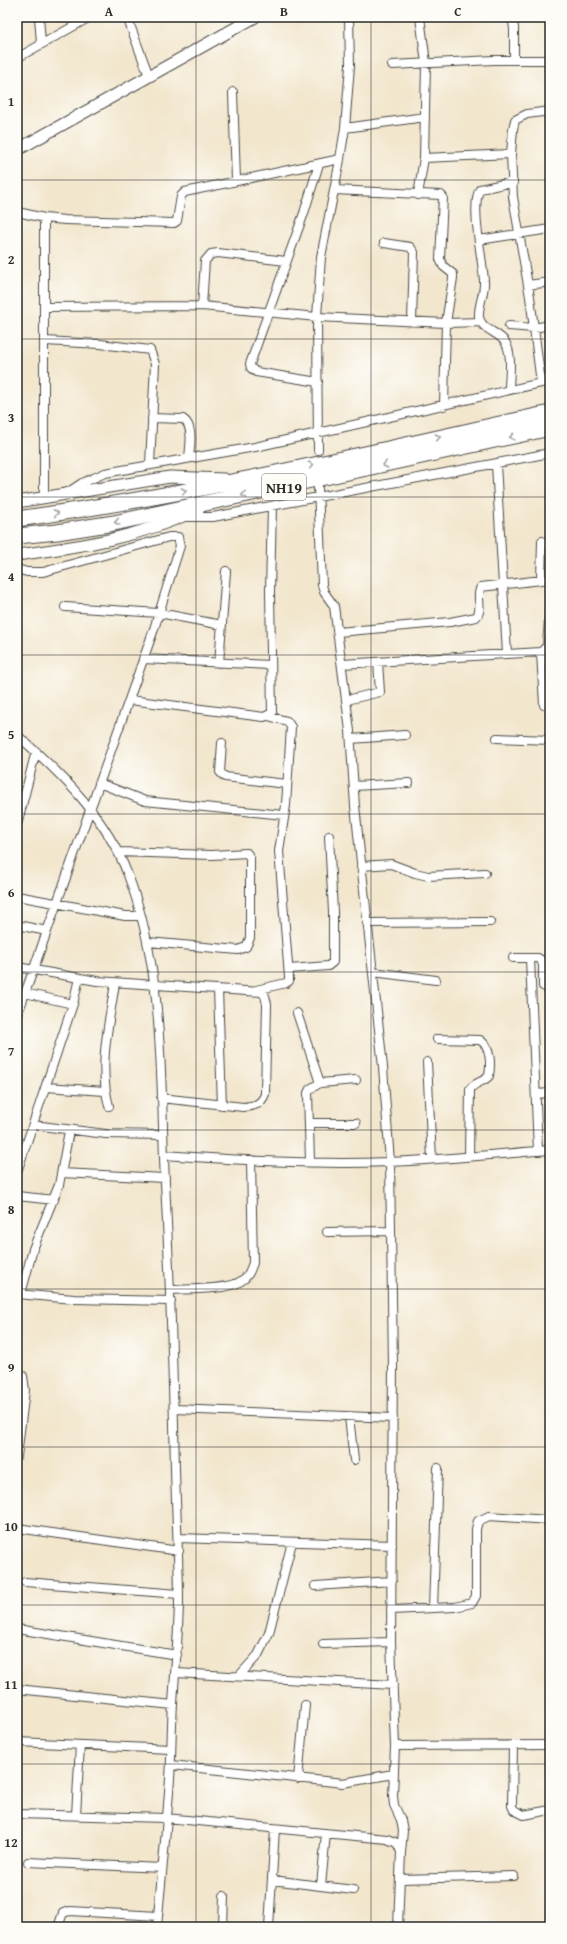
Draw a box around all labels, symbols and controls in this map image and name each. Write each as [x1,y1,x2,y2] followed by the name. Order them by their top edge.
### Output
[105,2,114,21] text: A
[280,2,288,21] text: B
[454,2,462,21] text: C
[8,92,14,111] text: 1
[8,250,15,269] text: 2
[8,408,14,427] text: 3
[509,432,515,440] one-way arrow
[435,434,441,442] one-way arrow
[382,460,388,468] one-way arrow
[308,462,314,470] one-way arrow
[262,474,306,500] road number: NH19
[181,488,187,496] one-way arrow
[241,491,247,499] one-way arrow
[53,509,59,518] one-way arrow
[114,518,120,526] one-way arrow
[8,567,15,586] text: 4
[8,725,15,744] text: 5
[8,883,15,902] text: 6
[8,1042,15,1061] text: 7
[8,1200,15,1219] text: 8
[8,1358,15,1377] text: 9
[4,1517,18,1536] text: 10
[4,1675,18,1694] text: 11
[4,1833,18,1852] text: 12

